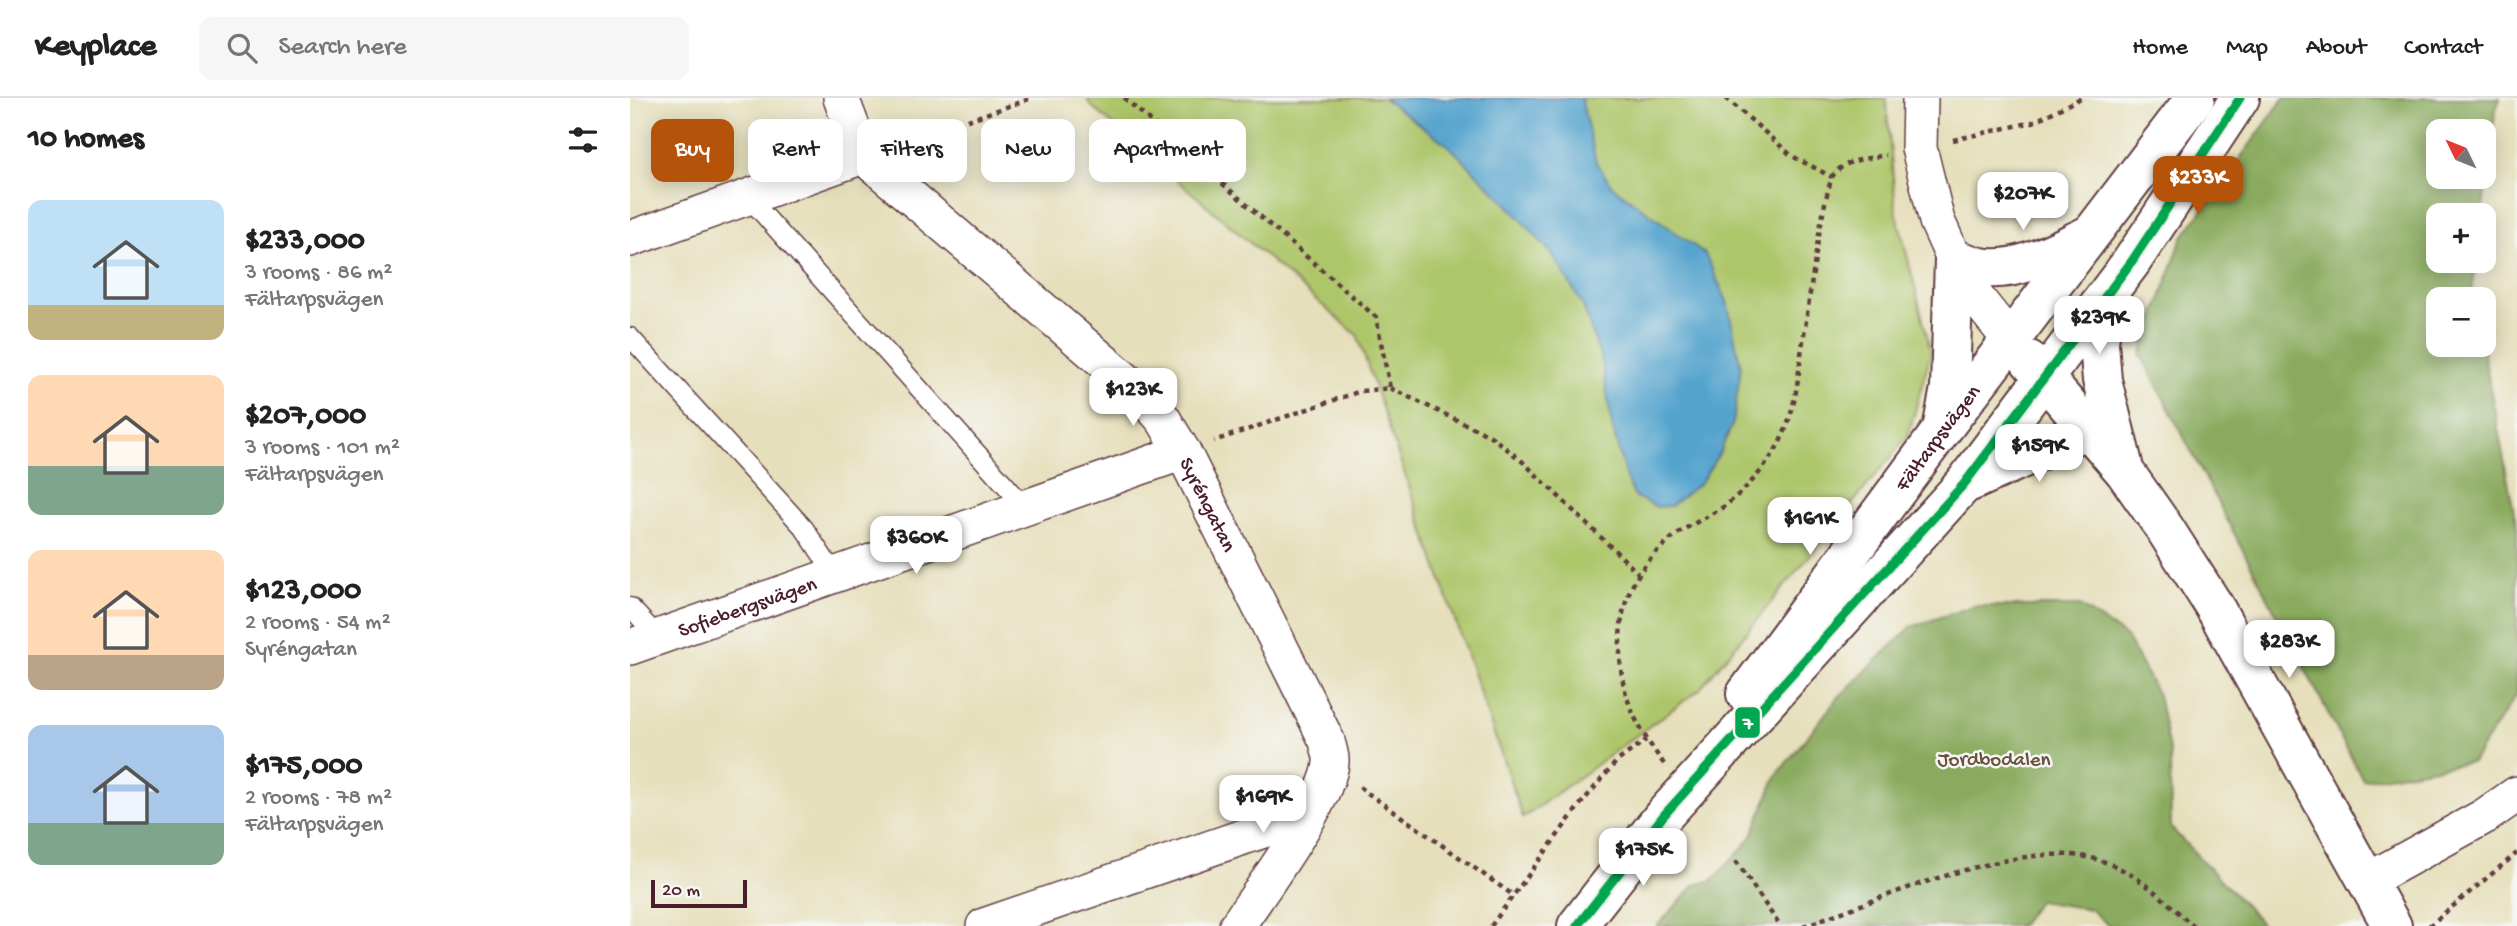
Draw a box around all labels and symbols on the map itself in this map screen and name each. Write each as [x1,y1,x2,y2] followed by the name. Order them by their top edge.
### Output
[2426,119,2496,189] north arrow
[2149,156,2247,216] pin: $233K
[1974,172,2072,232] pin: $207K
[2050,296,2148,356] pin: $239K
[1084,368,1182,428] pin: $123K
[1891,381,1988,498] street label: Fältarpsvägen
[1990,424,2088,484] pin: $159K
[1172,454,1240,557] street label: Syréngatan
[1761,498,1859,557] pin: $161K
[867,517,965,576] pin: $360K
[675,573,821,645] street label: Sofiebergsvägen
[2240,620,2338,680] pin: $283K
[1734,706,1761,739] line badge: 7
[1742,714,1754,737] text: 7
[1937,749,2051,774] park label: Jordbodalen
[1214,776,1312,835] pin: $169K
[1594,828,1692,888] pin: $175K
[651,877,747,909] scale bar

